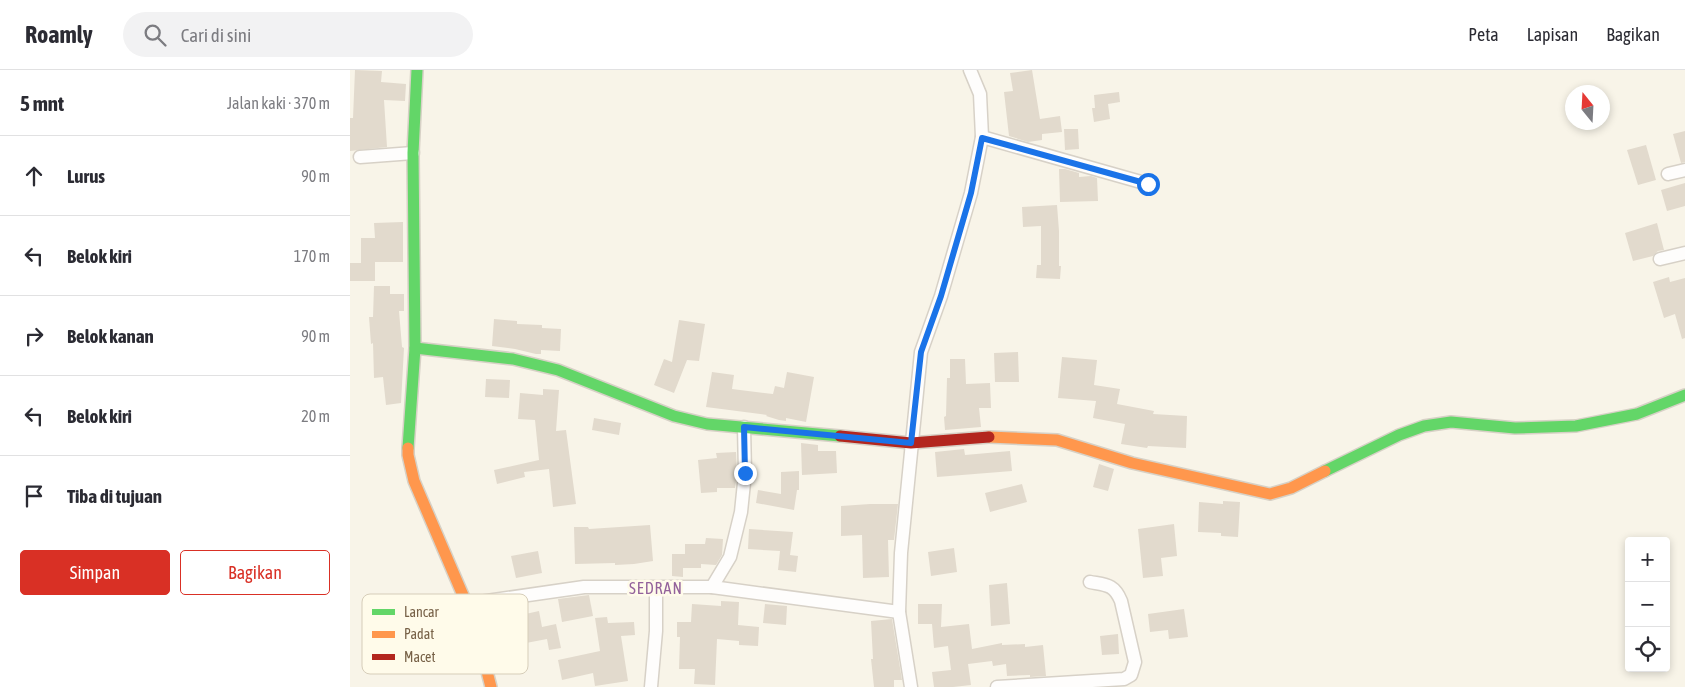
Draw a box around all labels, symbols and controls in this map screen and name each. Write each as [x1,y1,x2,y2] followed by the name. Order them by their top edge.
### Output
[123,12,473,57] search box
[25,21,93,48] text: Roamly
[141,21,169,49] icon: search
[181,24,251,46] text: Cari di sini
[1468,24,1499,45] text: Peta
[1527,24,1578,45] text: Lapisan
[1606,24,1660,45] text: Bagikan
[1565,85,1610,130] north arrow
[20,91,64,115] text: 5 mnt
[227,94,330,112] text: Jalan kaki · 370 m
[20,162,48,190] icon: ahead
[67,165,105,187] text: Lurus
[301,167,330,185] text: 90 m
[1137,173,1160,196] route start
[20,242,48,270] icon: left
[67,245,132,267] text: Belok kiri
[294,247,330,265] text: 170 m
[20,322,48,350] icon: right
[67,325,154,347] text: Belok kanan
[301,327,330,345] text: 90 m
[20,402,48,430] icon: left
[67,405,132,427] text: Belok kiri
[301,407,330,425] text: 20 m
[734,462,757,485] route end
[20,482,48,510] icon: arrive
[67,485,162,507] text: Tiba di tujuan
[1625,537,1670,672] map controls
[1625,537,1670,582] button: +
[20,550,170,595] button: Simpan
[180,550,330,595] button: Bagikan
[629,579,683,597] district label: SEDRAN
[1625,582,1670,627] button: −
[362,594,528,674] legend
[404,604,439,620] text: Lancar
[404,626,434,642] text: Padat
[1625,627,1670,672] button: locate
[404,649,435,665] text: Macet

